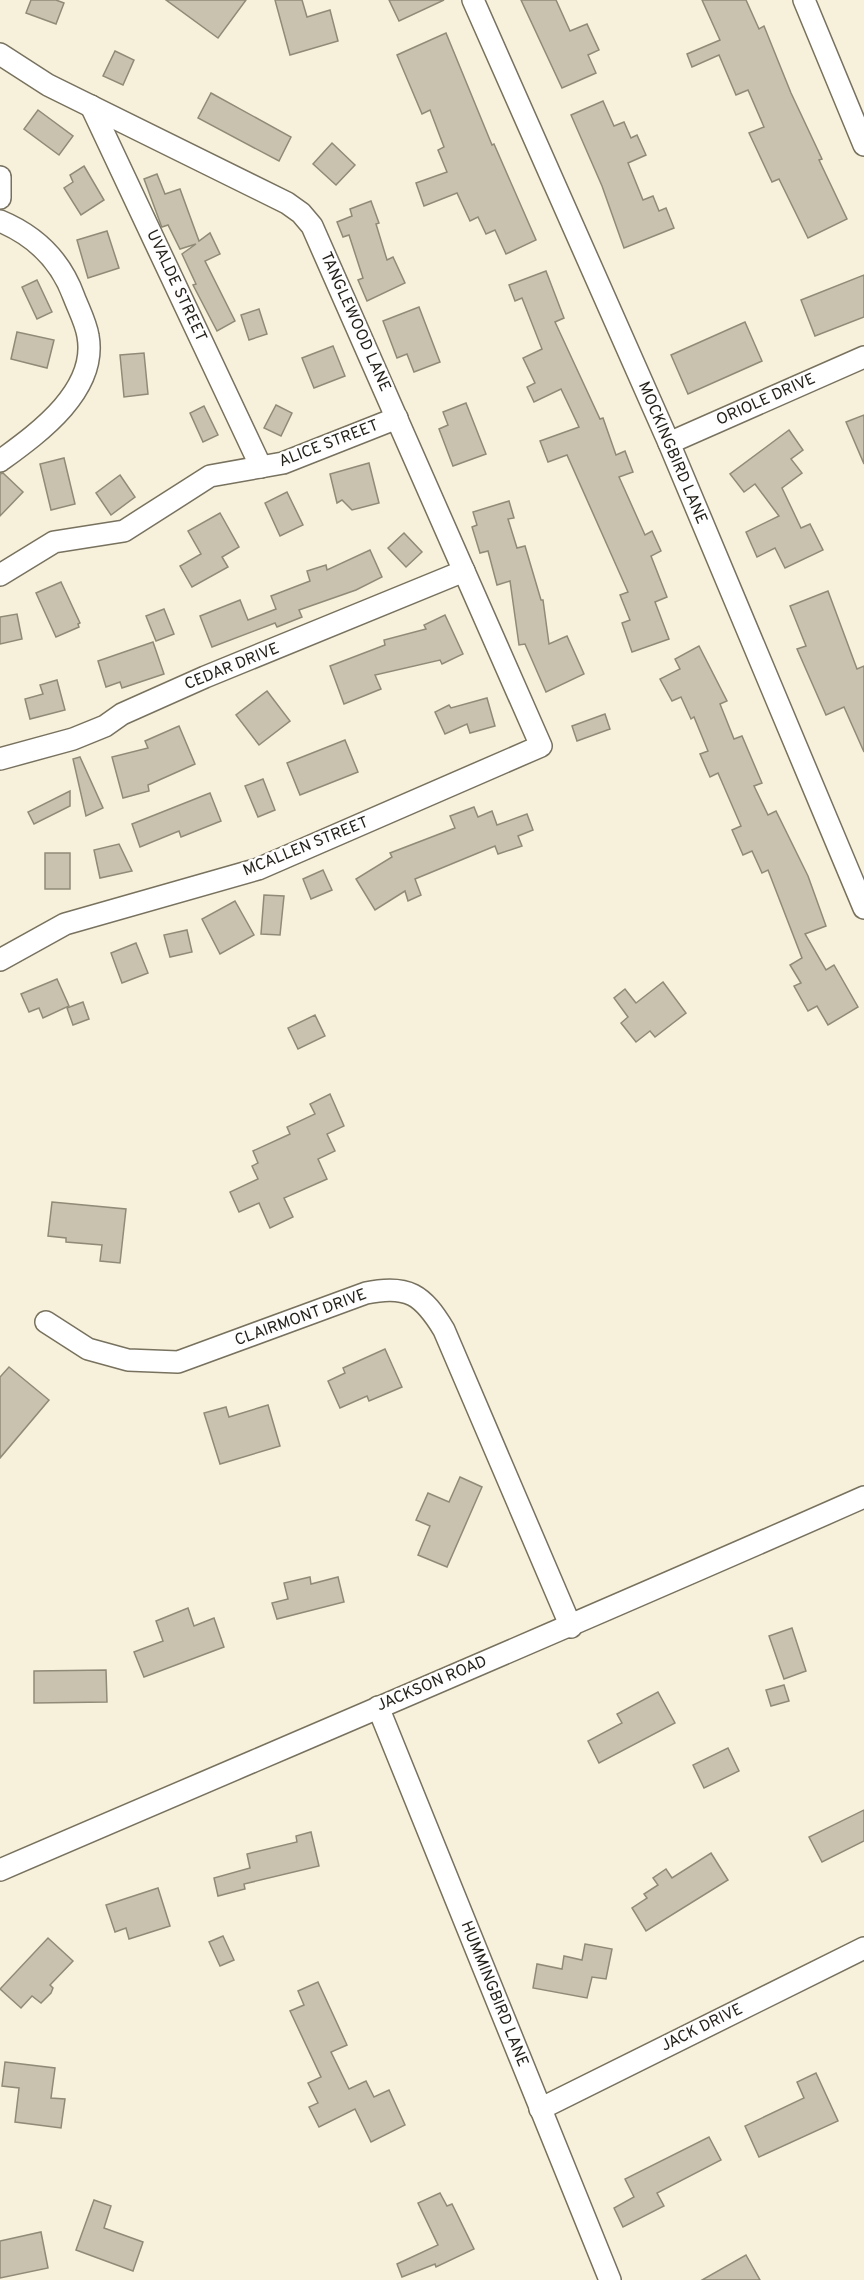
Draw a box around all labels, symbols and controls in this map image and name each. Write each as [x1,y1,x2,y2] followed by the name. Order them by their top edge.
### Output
[141,227,211,345] street label: UVALDE STREET
[315,249,395,395] street label: TANGLEWOOD LANE
[713,369,819,431] street label: ORIOLE DRIVE
[633,379,711,527] street label: MOCKINGBIRD LANE
[276,416,382,472] street label: ALICE STREET
[182,639,282,695] street label: CEDAR DRIVE
[240,813,372,881] street label: MCALLEN STREET
[232,1285,370,1351] street label: CLAIRMONT DRIVE
[374,1652,490,1716] street label: JACKSON ROAD
[456,1918,532,2070] street label: HUMMINGBIRD LANE
[658,2000,746,2056] street label: JACK DRIVE

